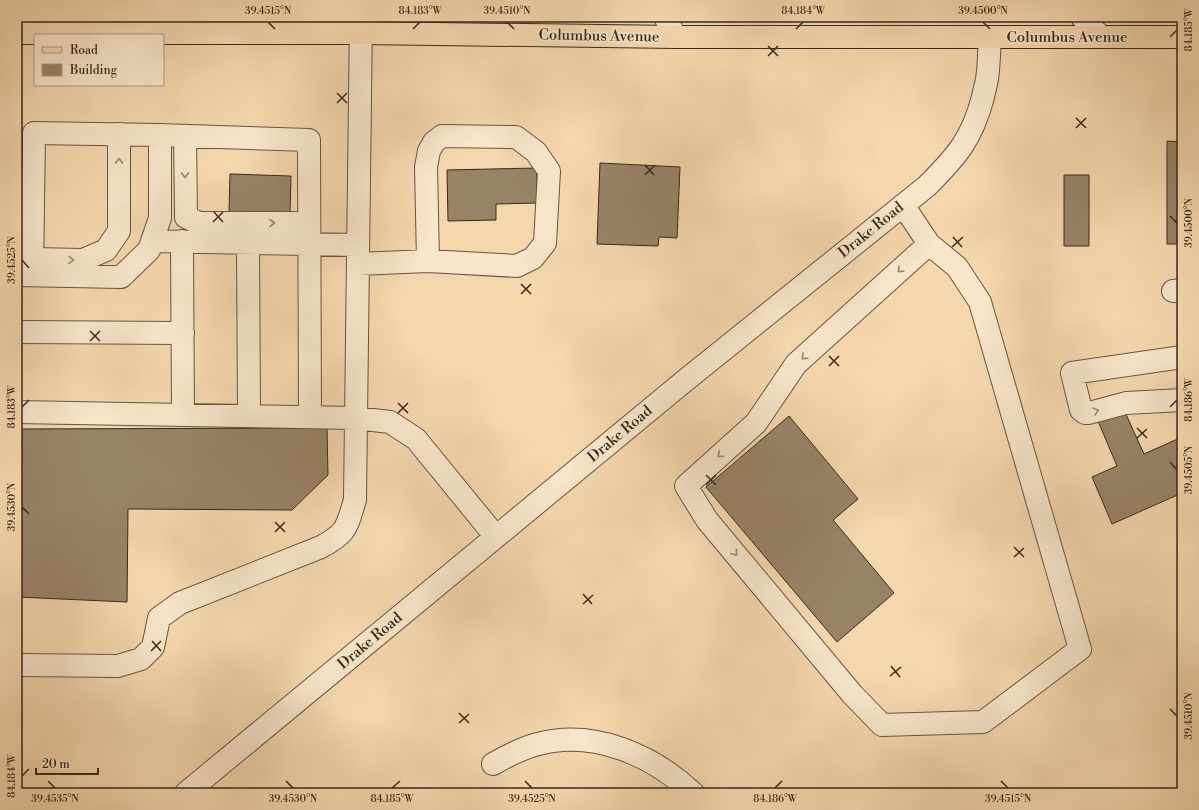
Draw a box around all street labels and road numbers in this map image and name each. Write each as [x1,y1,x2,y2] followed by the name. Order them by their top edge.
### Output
[538,25,660,47] street label: Columbus Avenue
[1006,28,1128,47] street label: Columbus Avenue
[834,198,908,262] street label: Drake Road
[584,401,657,467] street label: Drake Road
[334,608,407,674] street label: Drake Road

